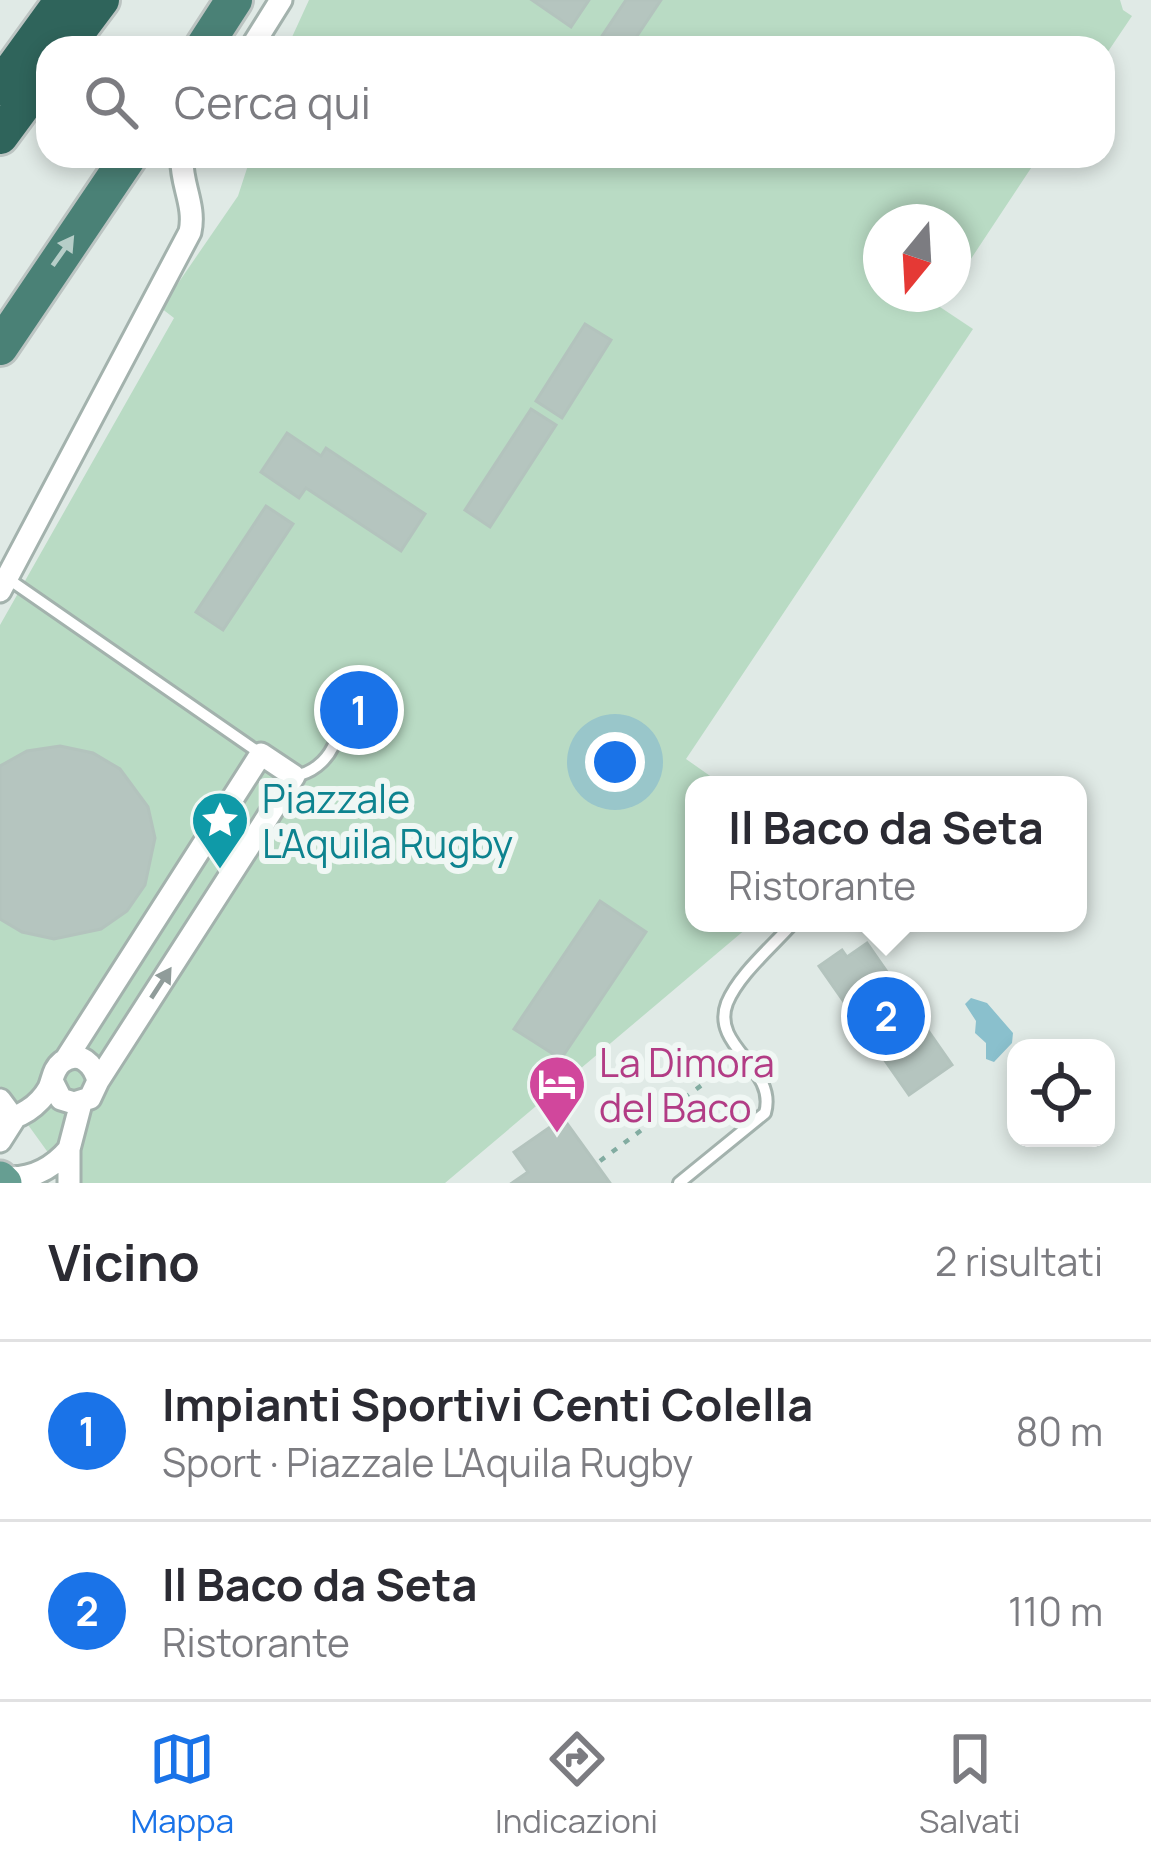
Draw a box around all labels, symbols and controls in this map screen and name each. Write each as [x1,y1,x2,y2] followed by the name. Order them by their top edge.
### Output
[36,36,1115,168] search box
[78,69,144,135] icon: search
[174,71,371,133] text: Cerca qui
[863,204,971,312] north arrow
[51,234,74,267] one-way arrow
[320,665,398,755] pin: 1
[585,732,645,792] your location
[262,771,513,870] place label: Piazzale L'Aquila Rugby
[685,776,1087,932] popup
[189,789,251,871] place icon: Piazzale L'Aquila Rugby
[728,796,1044,858] text: Il Baco da Seta
[728,858,916,912] text: Ristorante
[149,966,171,999] one-way arrow
[847,971,925,1061] pin: 2
[599,1035,775,1134] place label: La Dimora del Baco
[1007,1039,1115,1147] map controls
[1007,1039,1115,1147] button: locate
[526,1053,588,1135] hotel icon: La Dimora del Baco
[48,1227,200,1296] text: Vicino
[935,1234,1103,1288] text: 2 risultati
[162,1373,813,1435] text: Impianti Sportivi Centi Colella
[78,1404,96,1458] text: 1
[1016,1404,1103,1458] text: 80 m
[162,1435,693,1489] text: Sport · Piazzale L'Aquila Rugby
[162,1553,477,1615] text: Il Baco da Seta
[75,1584,99,1638] text: 2
[1008,1584,1103,1638] text: 110 m
[162,1615,350,1669] text: Ristorante
[131,1726,234,1843] tab: Mappa
[495,1726,658,1843] tab: Indicazioni
[919,1726,1020,1843] tab: Salvati

